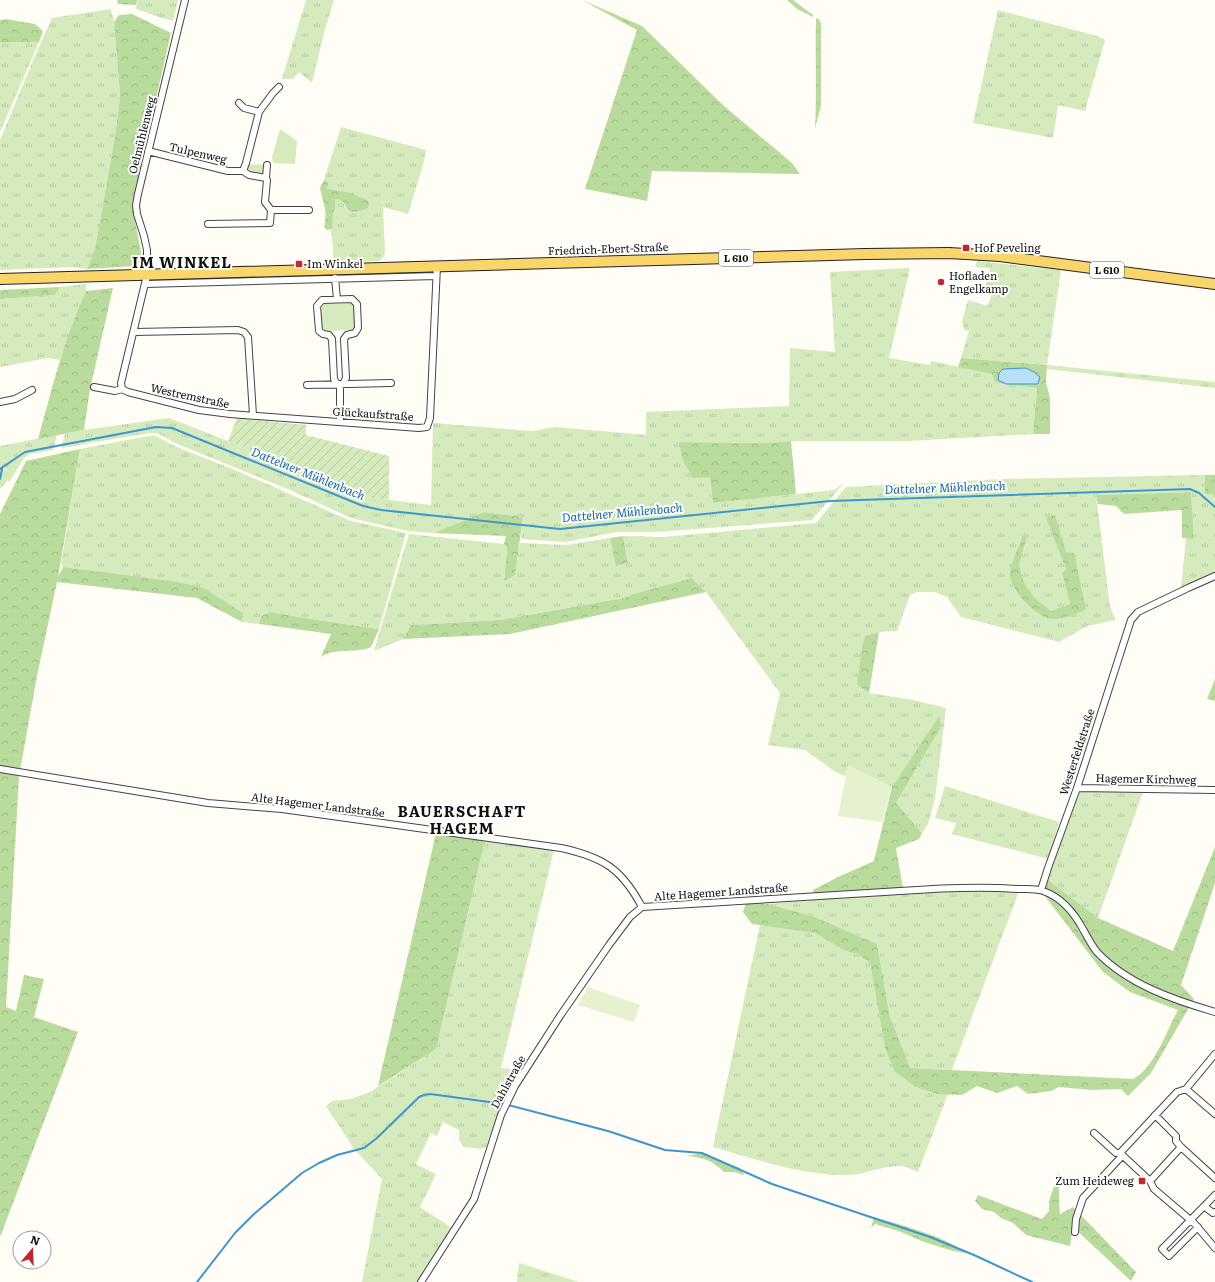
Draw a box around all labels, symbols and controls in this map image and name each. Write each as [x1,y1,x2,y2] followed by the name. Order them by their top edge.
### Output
[124,93,159,175] street label: Oelmühlenweg
[168,138,230,167] street label: Tulpenweg
[547,238,669,258] street label: Friedrich-Ebert-Straße
[974,239,1042,255] place label: Hof Peveling
[961,243,971,253] marker: Hof Peveling
[132,250,232,273] district label: IM WINKEL
[719,250,753,266] road number: L 610
[307,255,363,271] place label: Im Winkel
[294,259,304,269] marker: Im Winkel
[1090,262,1124,278] road number: L 610
[949,267,1009,296] place label: Hofladen Engelkamp
[936,277,946,287] marker: Hofladen Engelkamp
[149,379,231,411] street label: Westremstraße
[332,402,414,424] street label: Glückaufstraße
[249,442,368,504] water label: Dattelner Mühlenbach
[884,476,1006,498] water label: Dattelner Mühlenbach
[561,498,683,526] water label: Dattelner Mühlenbach
[1055,706,1098,797] street label: Westerfeldstraße
[1096,769,1197,787] street label: Hagemer Kirchweg
[250,788,386,820] street label: Alte Hagemer Landstraße
[397,799,527,839] district label: BAUERSCHAFT HAGEM
[653,878,789,904] street label: Alte Hagemer Landstraße
[486,1052,528,1111] street label: Dahlstraße
[1055,1172,1135,1188] place label: Zum Heideweg
[1137,1176,1147,1186] marker: Zum Heideweg
[12,1230,52,1270] north arrow
[29,1231,43,1249] text: N

